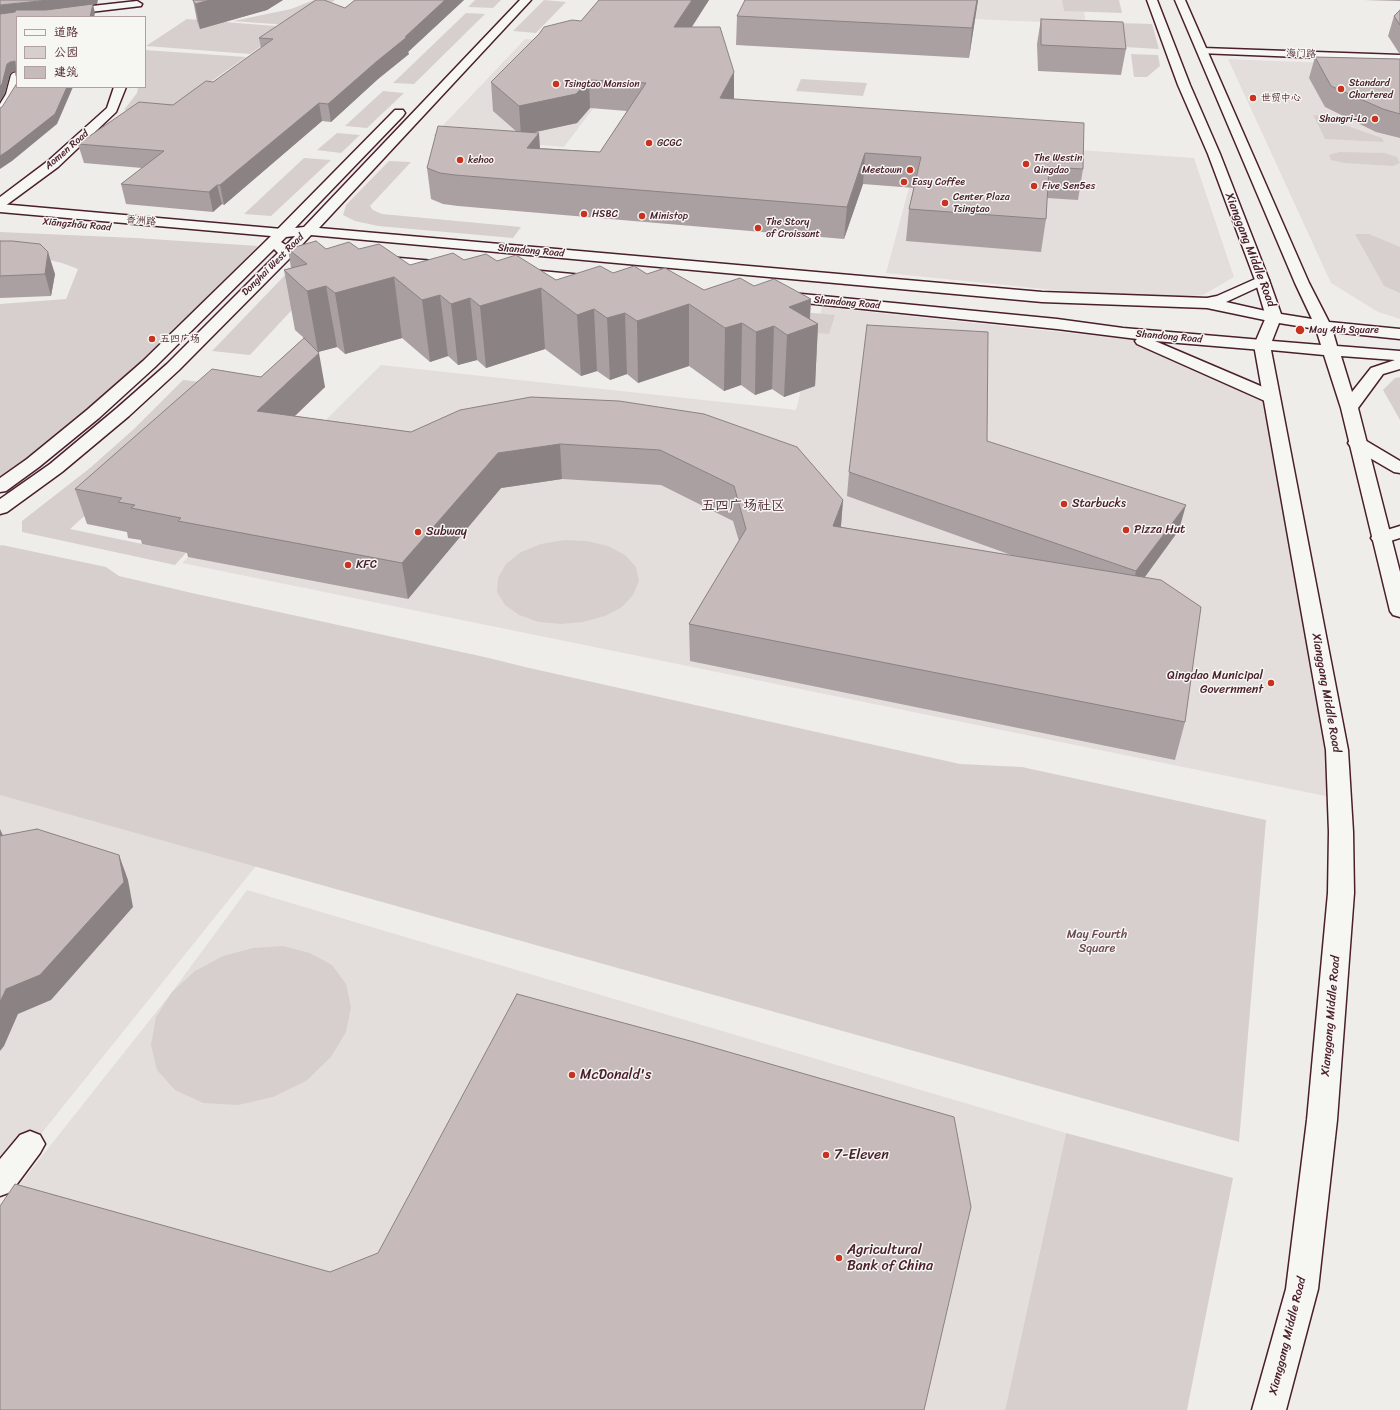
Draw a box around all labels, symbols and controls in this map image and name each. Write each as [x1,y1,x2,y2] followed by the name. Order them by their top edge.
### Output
[16,16,146,88] legend
[54,21,78,43] text: 道路
[54,41,78,63] text: 公园
[1286,47,1316,61] street label: 海门路
[54,61,78,83] text: 建筑
[1349,77,1393,100] place label: Standard Chartered
[564,78,640,90] place label: Tsingtao Mansion
[551,79,561,89] marker: Tsingtao Mansion
[1336,84,1346,94] marker: Standard Chartered
[1261,92,1301,104] place label: 世贸中心
[1248,93,1258,103] marker: 世贸中心
[1319,113,1367,125] place label: Shangri-La
[1370,114,1380,124] marker: Shangri-La
[43,128,91,172] street label: Aomen Road
[657,137,682,149] place label: GCGC
[644,138,654,148] marker: GCGC
[1034,152,1083,176] place label: The Westin Qingdao
[468,154,494,166] place label: kehoo
[455,155,465,165] marker: kehoo
[1021,159,1031,169] marker: The Westin Qingdao
[862,164,902,176] place label: Meetown
[905,165,915,175] marker: Meetown
[912,176,965,188] place label: Easy Coffee
[899,177,909,187] marker: Easy Coffee
[1042,180,1095,192] place label: Five Sen5es
[1029,181,1039,191] marker: Five Sen5es
[953,191,1010,214] place label: Center Plaza Tsingtao
[1222,191,1278,309] street label: Xianggang Middle Road
[940,198,950,208] marker: Center Plaza Tsingtao
[592,208,618,220] place label: HSBC
[579,209,589,219] marker: HSBC
[650,210,688,222] place label: Ministop
[637,211,647,221] marker: Ministop
[126,214,156,228] street label: 香洲路
[42,216,112,234] street label: Xiāngzhōu Road
[766,216,820,240] place label: The Story of Croissant
[753,223,763,233] marker: The Story of Croissant
[239,231,307,299] street label: Donghai West Road
[497,242,565,260] street label: Shandong Road
[813,294,881,312] street label: Shandong Road
[1294,324,1306,336] marker: May 4th Square
[1309,324,1379,336] place label: May 4th Square
[1135,328,1203,346] street label: Shandong Road
[160,333,200,345] place label: 五四广场
[147,334,157,344] marker: 五四广场
[1072,497,1126,511] place label: Starbucks
[701,498,785,514] district label: 五四广场社区
[1059,499,1069,509] marker: Starbucks
[1134,523,1185,537] place label: Pizza Hut
[426,525,467,539] place label: Subway
[1121,525,1131,535] marker: Pizza Hut
[413,527,423,537] marker: Subway
[356,558,377,572] place label: KFC
[343,560,353,570] marker: KFC
[1308,632,1344,754] street label: Xianggang Middle Road
[1167,669,1263,697] place label: Qingdao Municipal Government
[1266,678,1276,688] marker: Qingdao Municipal Government
[1067,928,1127,956] park label: May Fourth Square
[1319,955,1343,1077] street label: Xianggang Middle Road
[580,1067,652,1083] place label: McDonald's
[567,1070,577,1080] marker: McDonald's
[834,1147,889,1163] place label: 7-Eleven
[821,1150,831,1160] marker: 7-Eleven
[847,1242,933,1274] place label: Agricultural Bank of China
[834,1253,844,1263] marker: Agricultural Bank of China
[1266,1276,1310,1396] street label: Xianggang Middle Road

